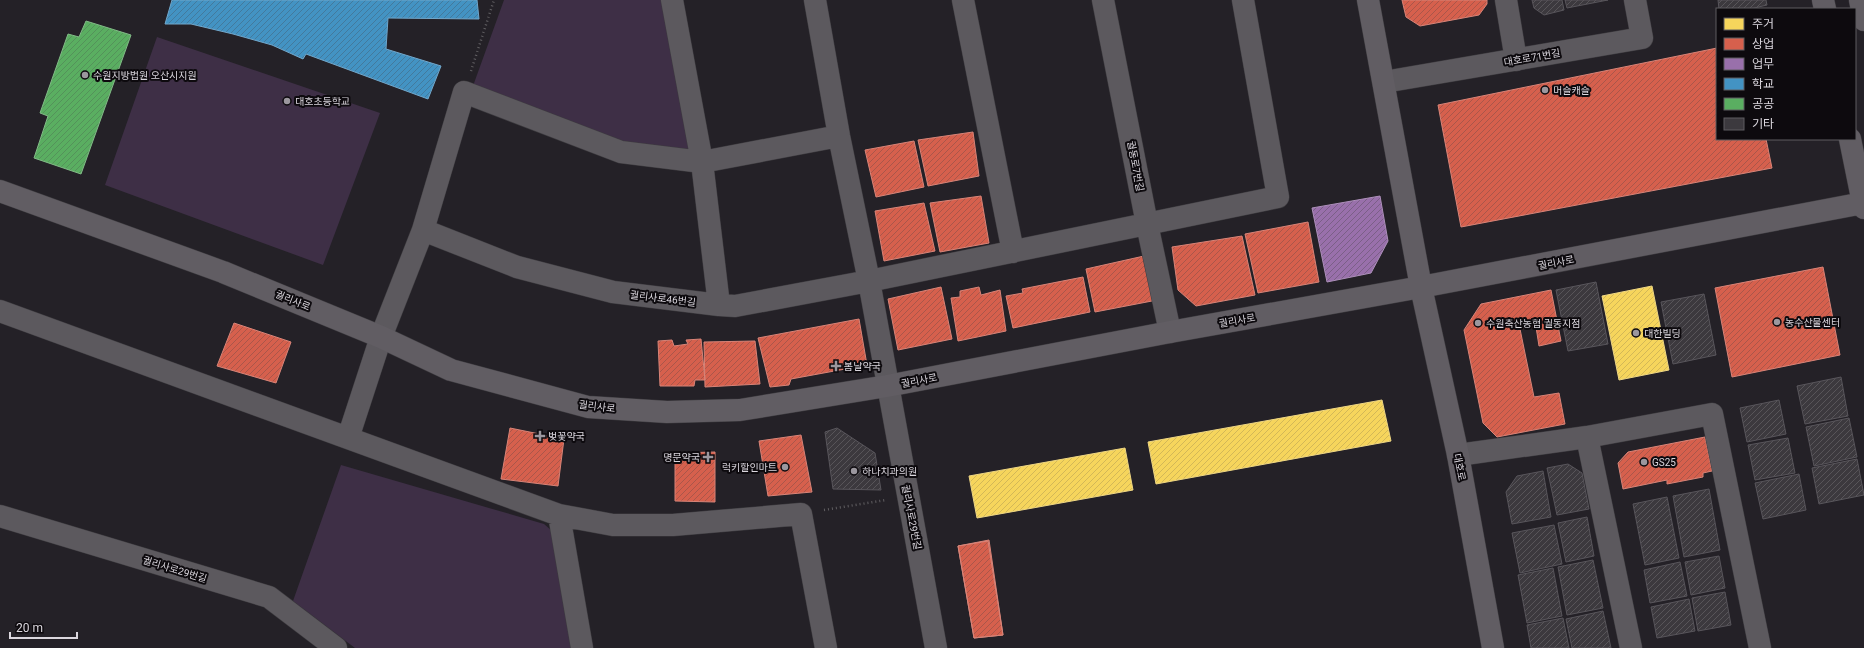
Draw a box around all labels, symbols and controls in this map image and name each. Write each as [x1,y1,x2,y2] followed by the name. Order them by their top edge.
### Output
[1716,8,1856,140] legend
[1752,17,1774,31] text: 주거
[1752,37,1774,51] text: 상업
[1503,47,1561,68] street label: 대호로71번길
[1752,57,1774,71] text: 업무
[80,70,90,80] marker: 수원지방법원 오산시지원
[93,70,197,81] place label: 수원지방법원 오산시지원
[1752,77,1774,91] text: 학교
[1540,85,1550,95] marker: 머슬캐슬
[1553,85,1590,96] place label: 머슬캐슬
[282,96,292,106] marker: 대호초등학교
[295,96,350,107] place label: 대호초등학교
[1752,97,1774,111] text: 공공
[1752,117,1774,131] text: 기타
[1125,140,1146,192] street label: 궐동로7번길
[1537,254,1575,271] street label: 궐리사로
[274,288,312,312] street label: 궐리사로
[629,289,697,308] street label: 궐리사로46번길
[1218,312,1256,329] street label: 궐리사로
[1772,317,1782,327] marker: 농수산물센터
[1785,317,1840,328] place label: 농수산물센터
[1473,318,1483,328] marker: 수원축산농협 궐동지점
[1486,318,1580,329] place label: 수원축산농협 궐동지점
[1631,328,1641,338] marker: 대한빌딩
[1644,328,1681,339] place label: 대한빌딩
[831,361,841,371] marker: 봄날약국
[844,361,881,372] place label: 봄날약국
[900,372,938,389] street label: 궐리사로
[578,399,616,414] street label: 궐리사로
[535,431,545,441] marker: 벚꽃약국
[548,431,585,442] place label: 벚꽃약국
[663,452,700,463] place label: 명문약국
[703,452,713,462] marker: 명문약국
[1451,452,1468,482] street label: 대호로
[1639,457,1649,467] marker: GS25
[1652,457,1676,468] place label: GS25
[722,462,777,473] place label: 럭키할인마트
[780,462,790,472] marker: 럭키할인마트
[849,466,859,476] marker: 하나치과의원
[862,466,917,477] place label: 하나치과의원
[900,483,923,551] street label: 궐리사로29번길
[141,555,208,584] street label: 궐리사로29번길
[10,614,77,640] scale bar
[16,621,43,635] text: 20 m

